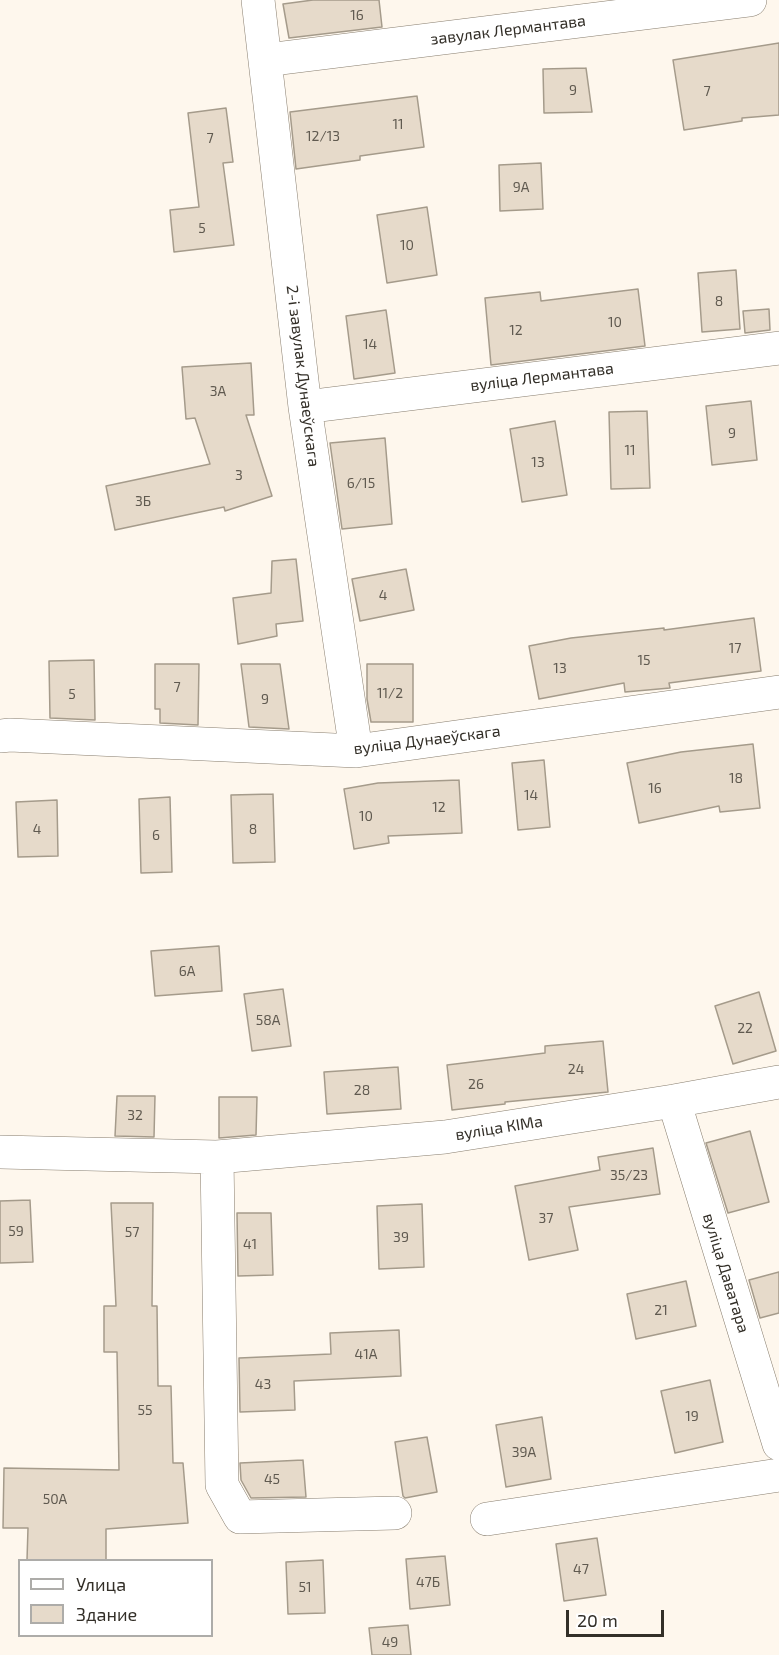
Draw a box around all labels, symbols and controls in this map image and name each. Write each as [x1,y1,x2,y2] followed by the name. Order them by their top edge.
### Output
[350,7,364,23] house number: 16
[429,11,587,49] street label: завулак Лермантава
[569,82,577,98] house number: 9
[703,83,711,99] house number: 7
[392,116,404,132] house number: 11
[306,128,340,144] house number: 12/13
[206,130,214,146] house number: 7
[513,179,529,195] house number: 9А
[198,220,206,236] house number: 5
[400,237,414,253] house number: 10
[282,284,324,468] street label: 2-і завулак Дунаеўскага
[715,293,723,309] house number: 8
[608,314,622,330] house number: 10
[509,322,523,338] house number: 12
[363,336,377,352] house number: 14
[469,359,615,395] street label: вуліца Лермантава
[210,383,226,399] house number: 3А
[728,425,736,441] house number: 9
[624,442,636,458] house number: 11
[531,454,545,470] house number: 13
[235,467,243,483] house number: 3
[347,475,375,491] house number: 6/15
[135,493,151,509] house number: 3Б
[379,587,387,603] house number: 4
[729,640,741,656] house number: 17
[637,652,651,668] house number: 15
[553,660,567,676] house number: 13
[173,679,181,695] house number: 7
[377,685,403,701] house number: 11/2
[68,686,76,702] house number: 5
[261,691,269,707] house number: 9
[353,721,501,759] street label: вуліца Дунаеўскага
[729,770,743,786] house number: 18
[648,780,662,796] house number: 16
[524,787,538,803] house number: 14
[432,799,446,815] house number: 12
[359,808,373,824] house number: 10
[33,821,41,837] house number: 4
[249,821,257,837] house number: 8
[152,827,160,843] house number: 6
[179,963,195,979] house number: 6А
[256,1012,280,1028] house number: 58А
[737,1020,753,1036] house number: 22
[568,1061,584,1077] house number: 24
[468,1076,484,1092] house number: 26
[354,1082,370,1098] house number: 28
[127,1107,143,1123] house number: 32
[454,1112,544,1144] street label: вуліца КІМа
[610,1167,648,1183] house number: 35/23
[539,1210,553,1226] house number: 37
[699,1211,753,1335] street label: вуліца Даватара
[8,1223,24,1239] house number: 59
[125,1224,139,1240] house number: 57
[393,1229,409,1245] house number: 39
[243,1236,257,1252] house number: 41
[654,1302,668,1318] house number: 21
[355,1346,377,1362] house number: 41А
[255,1376,271,1392] house number: 43
[137,1402,153,1418] house number: 55
[685,1408,699,1424] house number: 19
[512,1444,536,1460] house number: 39А
[264,1471,280,1487] house number: 45
[43,1491,67,1507] house number: 50А
[18,1559,213,1637] legend
[573,1561,589,1577] house number: 47
[76,1573,126,1595] text: Улица
[416,1574,440,1590] house number: 47Б
[298,1579,312,1595] house number: 51
[569,1598,666,1636] scale bar
[76,1603,137,1625] text: Здание
[577,1609,618,1631] text: 20 m
[382,1634,398,1650] house number: 49

